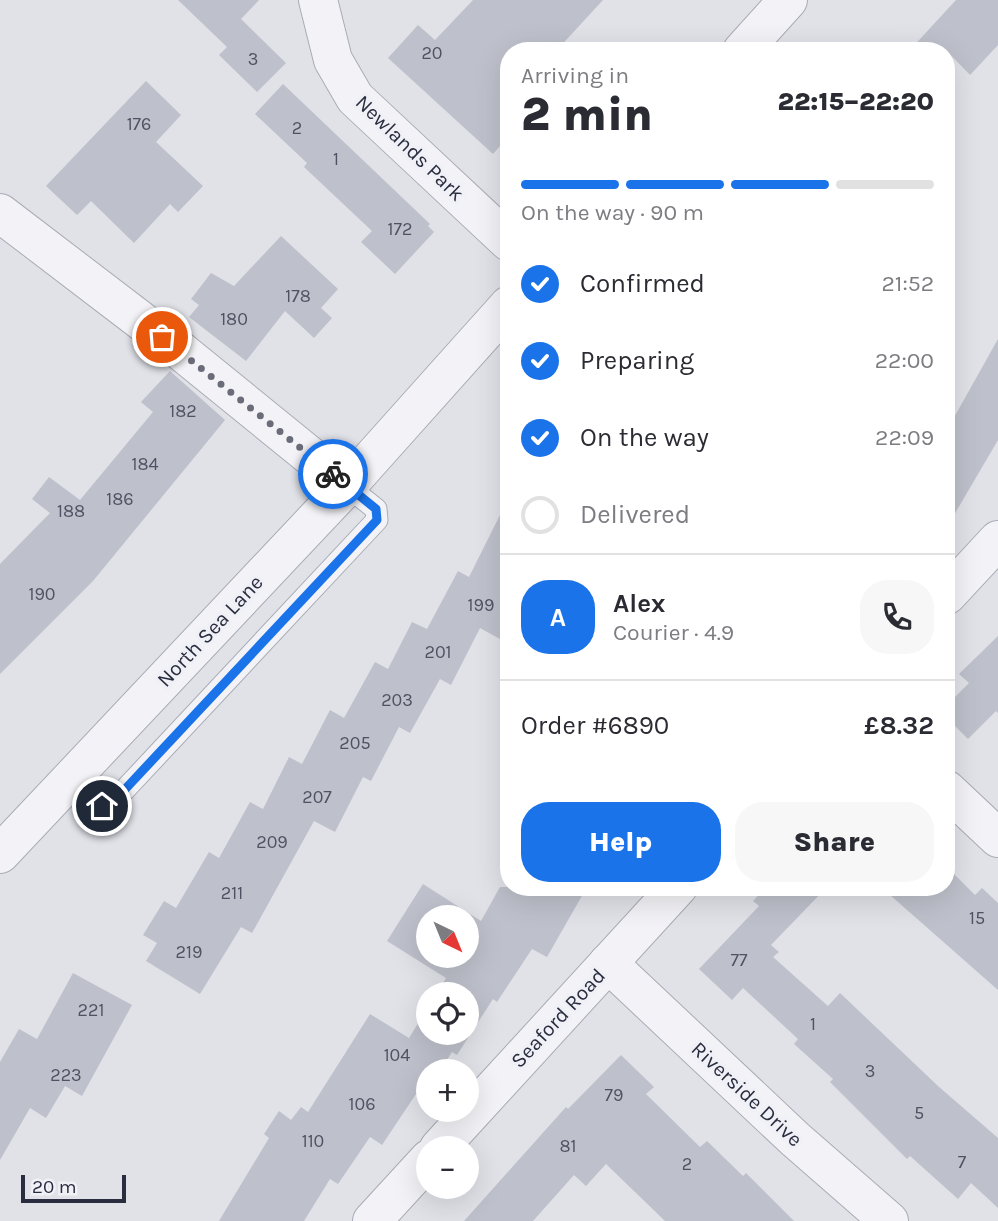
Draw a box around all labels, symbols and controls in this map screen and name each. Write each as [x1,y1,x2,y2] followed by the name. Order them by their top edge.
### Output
[421,42,443,64] house number: 20
[248,48,258,70] house number: 3
[521,62,629,89] text: Arriving in
[778,86,934,117] text: 22:15–22:20
[521,88,653,142] text: 2 min
[351,90,469,206] street label: Newlands Park
[127,113,151,135] house number: 176
[292,117,302,139] house number: 2
[333,148,339,170] house number: 1
[521,199,704,226] text: On the way · 90 m
[388,218,412,240] house number: 172
[521,265,559,303] icon: check
[580,268,705,299] text: Confirmed
[881,270,934,297] text: 21:52
[285,285,311,307] house number: 178
[132,307,192,367] pin
[220,308,248,330] house number: 180
[143,318,181,356] icon: bag
[521,342,559,380] icon: check
[580,345,694,376] text: Preparing
[875,347,934,374] text: 22:00
[169,400,197,422] house number: 182
[521,419,559,457] icon: check
[580,422,709,453] text: On the way
[875,424,934,451] text: 22:09
[298,439,368,509] courier
[131,453,159,475] house number: 184
[314,455,352,493] icon: bike
[106,488,134,510] house number: 186
[580,499,690,530] text: Delivered
[57,500,85,522] house number: 188
[152,570,268,692] street label: North Sea Lane
[860,580,934,654] button: phone
[28,583,56,605] house number: 190
[613,588,665,619] text: Alex
[468,594,494,616] house number: 199
[550,602,566,633] text: A
[613,619,734,646] text: Courier · 4.9
[424,641,452,663] house number: 201
[381,689,413,711] house number: 203
[521,710,669,741] text: Order #6890
[864,710,934,741] text: £8.32
[339,732,371,754] house number: 205
[72,776,132,836] pin
[302,786,332,808] house number: 207
[83,787,121,825] icon: home
[521,802,721,882] button: Help
[735,802,934,882] button: Share
[256,831,288,853] house number: 209
[221,882,243,904] house number: 211
[416,905,480,968] north arrow
[416,905,479,1199] map controls
[969,907,985,929] house number: 15
[176,941,202,963] house number: 219
[731,949,748,971] house number: 77
[506,963,610,1073] street label: Seaford Road
[416,982,479,1045] button: locate
[78,999,104,1021] house number: 221
[810,1013,816,1035] house number: 1
[687,1037,807,1151] street label: Riverside Drive
[384,1044,410,1066] house number: 104
[416,1059,479,1122] button: +
[865,1060,875,1082] house number: 3
[50,1064,82,1086] house number: 223
[605,1084,623,1106] house number: 79
[349,1093,375,1115] house number: 106
[914,1102,924,1124] house number: 5
[302,1130,324,1152] house number: 110
[559,1135,577,1157] house number: 81
[416,1136,479,1199] button: −
[958,1151,967,1173] house number: 7
[682,1153,692,1175] house number: 2
[21,1172,126,1204] scale bar
[32,1176,77,1198] text: 20 m

